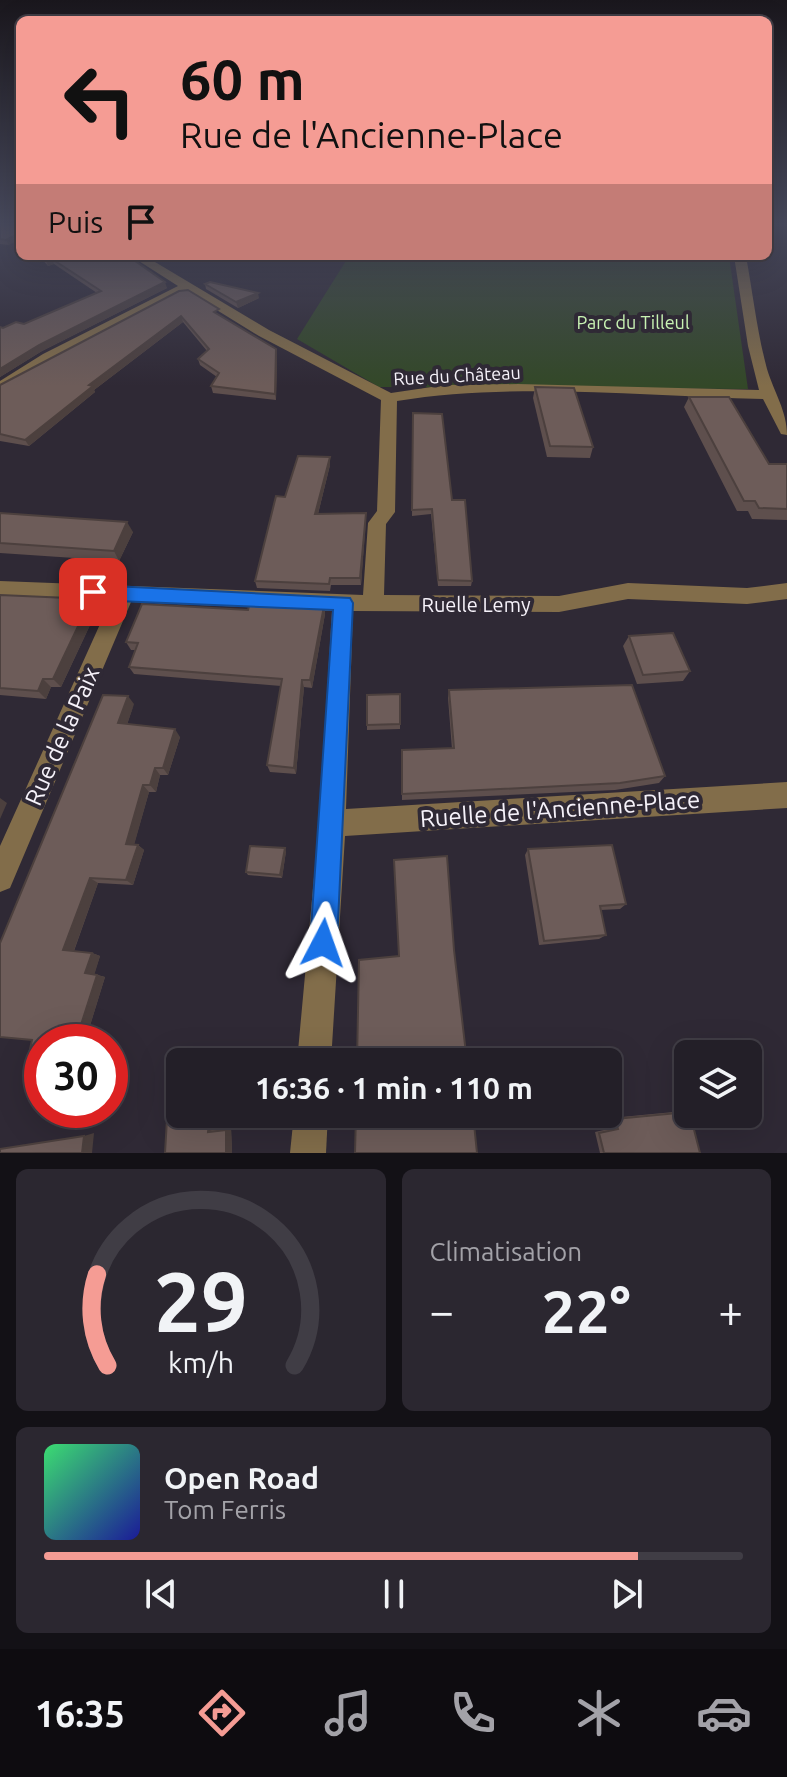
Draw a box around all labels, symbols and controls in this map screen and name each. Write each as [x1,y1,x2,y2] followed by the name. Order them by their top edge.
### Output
[48,48,152,152] icon: left
[180,48,305,111] text: 60 m
[180,114,563,155] text: Rue de l'Ancienne-Place
[119,200,163,244] icon: arrive
[48,205,103,239] text: Puis
[576,312,690,332] park label: Parc du Tilleul
[393,362,521,388] street label: Rue du Château
[59,558,127,626] pin
[71,570,115,614] icon: arrive
[421,593,531,616] street label: Ruelle Lemy
[19,663,105,809] street label: Rue de la Paix
[419,786,701,832] street label: Ruelle de l'Ancienne-Place
[281,901,365,985] position arrow
[24,1024,128,1128] speed limit sign: 30
[674,1040,762,1128] map controls
[674,1040,762,1128] button: layers
[255,1071,533,1105] text: 16:36 · 1 min · 110 m
[430,1237,582,1266] text: Climatisation
[154,1254,248,1348] text: 29
[542,1277,631,1344] text: 22°
[430,1286,454,1335] text: −
[718,1286,743,1335] text: +
[168,1346,234,1378] text: km/h
[164,1461,319,1495] text: Open Road
[164,1495,286,1524] text: Tom Ferris
[139,1572,183,1616] icon: previous
[372,1572,416,1616] icon: pause
[605,1572,649,1616] icon: next
[194,1685,250,1741] icon: directions
[320,1685,376,1741] icon: music
[445,1685,501,1741] icon: phone
[571,1685,627,1741] icon: climate
[696,1685,752,1741] icon: car
[35,1693,125,1734] text: 16:35

